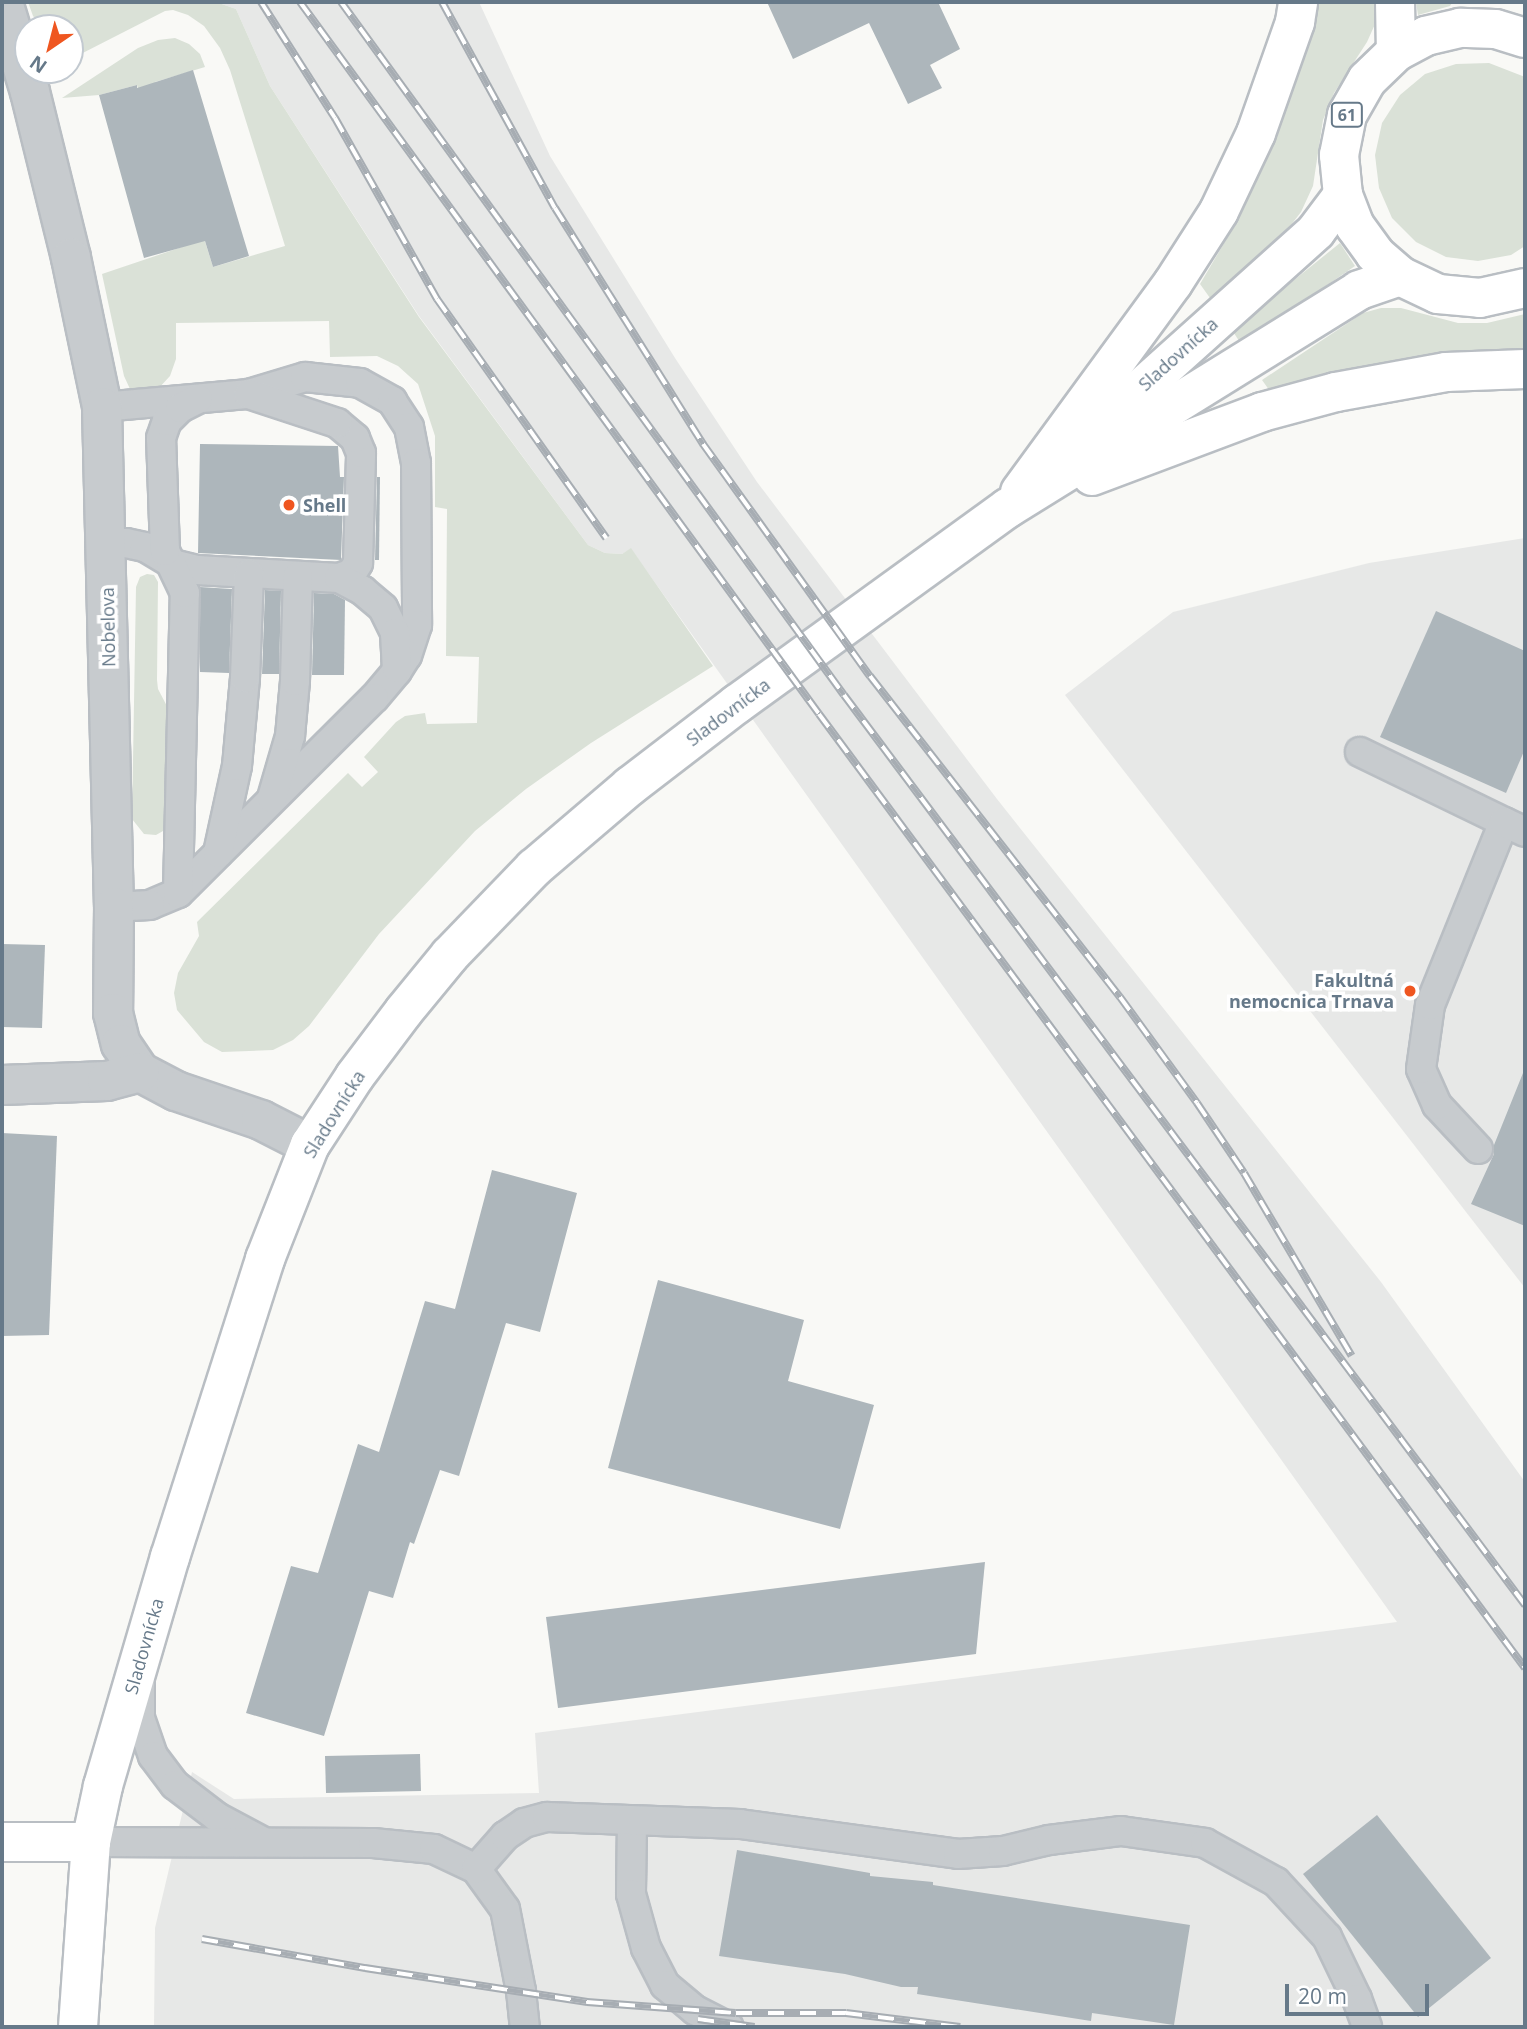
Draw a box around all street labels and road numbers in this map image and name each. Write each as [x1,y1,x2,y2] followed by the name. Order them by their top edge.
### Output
[1330,102,1364,127] road number: 61
[1134,313,1222,395] street label: Sladovnícka
[97,587,119,667] street label: Nobelova
[682,674,774,750] street label: Sladovnícka
[299,1066,369,1162] street label: Sladovnícka
[120,1595,168,1697] street label: Sladovnícka

